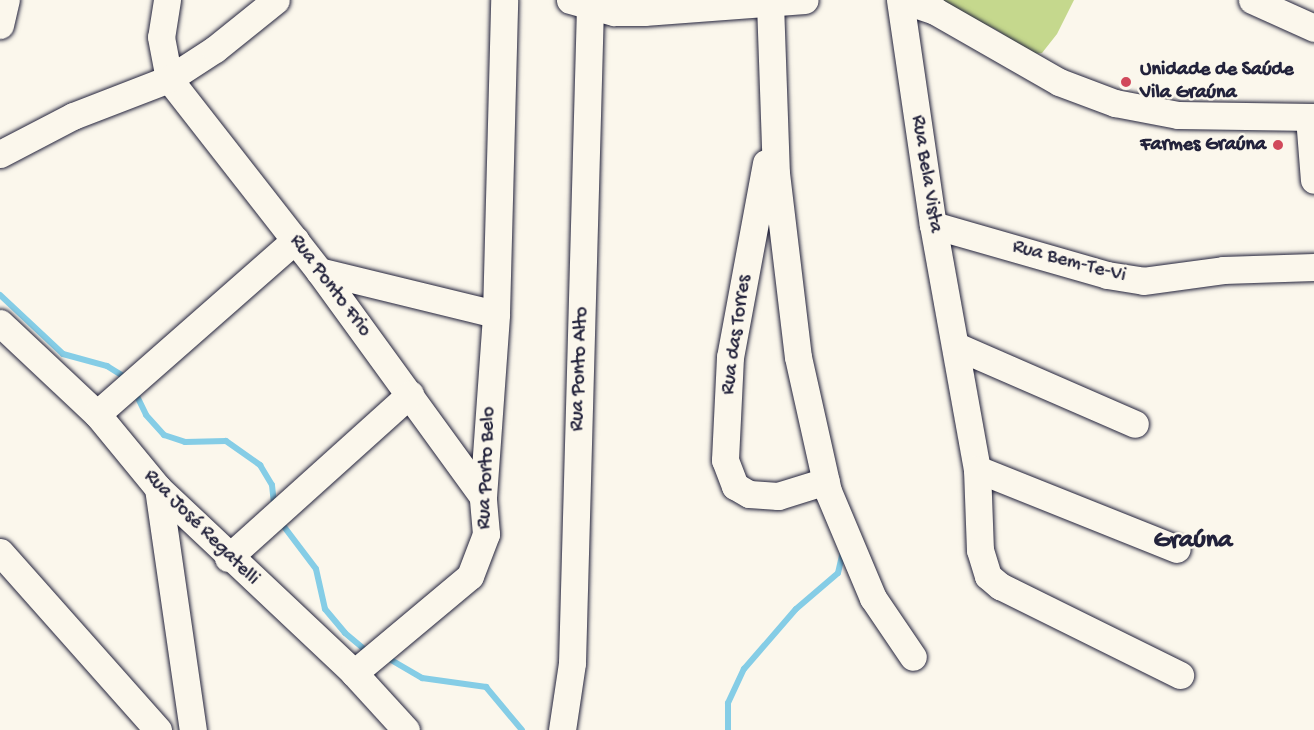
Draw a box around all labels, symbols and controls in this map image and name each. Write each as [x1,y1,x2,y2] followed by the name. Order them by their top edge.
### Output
[1140,58,1294,105] place label: Unidade de Saúde Vila Graúna
[1117,73,1135,91] marker: Unidade de Saúde Vila Graúna
[905,114,947,234] street label: Rua Bela Vista
[1140,133,1266,157] place label: Farmes Graúna
[1271,138,1285,152] marker: Farmes Graúna
[284,230,376,342] street label: Rua Ponto Frio
[1010,235,1128,289] street label: Rua Bem-Te-Vi
[717,274,757,396] street label: Rua das Torres
[566,306,594,432] street label: Rua Ponto Alto
[473,406,501,530] street label: Rua Porto Belo
[138,465,264,591] street label: Rua José Regatelli
[1153,526,1233,558] district label: Graúna

